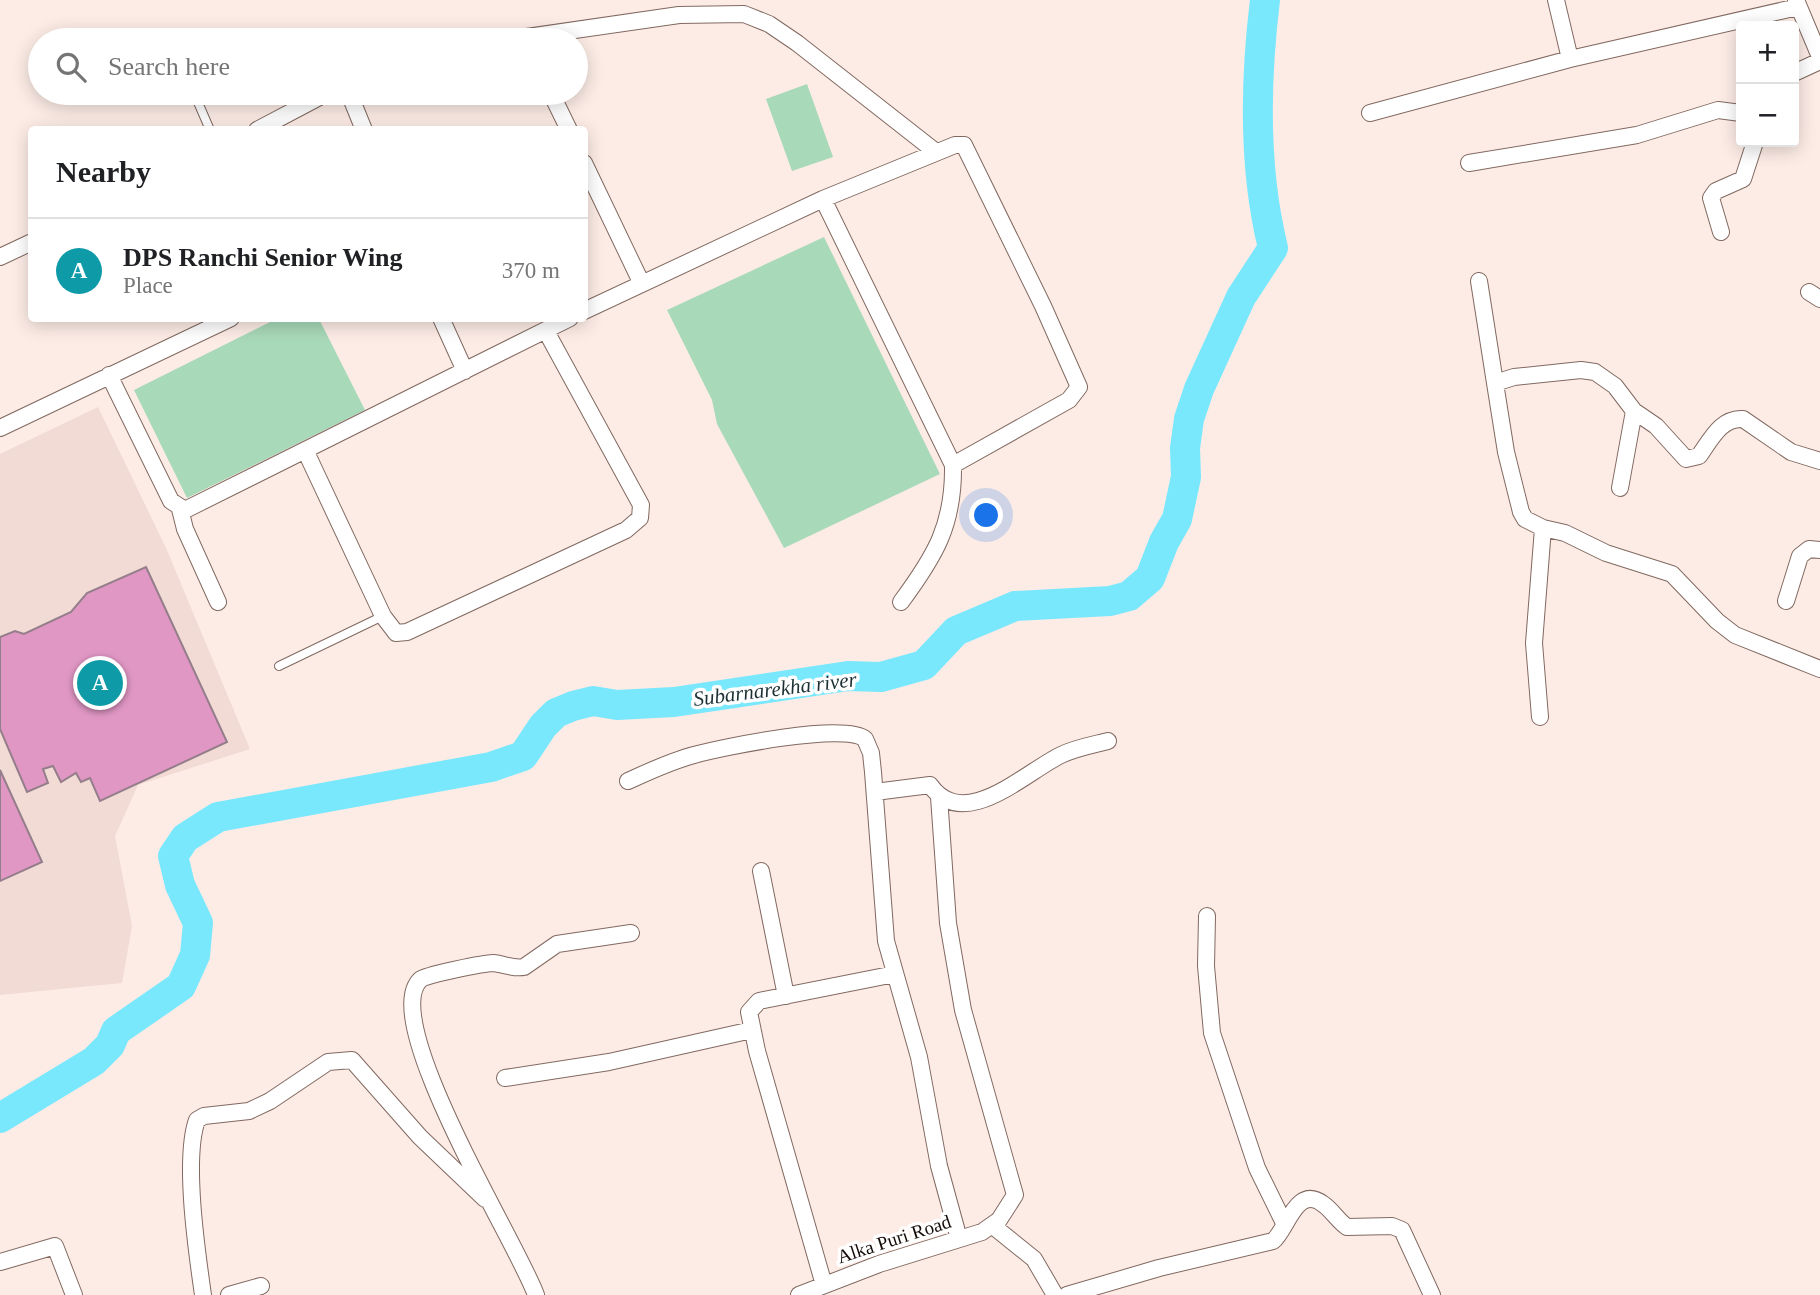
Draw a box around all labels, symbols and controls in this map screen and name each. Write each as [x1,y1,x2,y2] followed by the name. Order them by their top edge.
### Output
[1736,21,1799,147] map controls
[1736,21,1799,84] button: +
[28,28,588,105] search box
[52,48,90,86] icon: search
[108,52,230,81] text: Search here
[1736,84,1799,147] button: −
[56,155,151,188] text: Nearby
[123,243,403,272] text: DPS Ranchi Senior Wing
[71,258,87,283] text: A
[502,258,560,283] text: 370 m
[123,273,173,298] text: Place
[969,498,1003,532] your location
[77,657,123,709] pin: A
[692,667,859,711] water label: Subarnarekha river
[835,1211,954,1267] street label: Alka Puri Road

